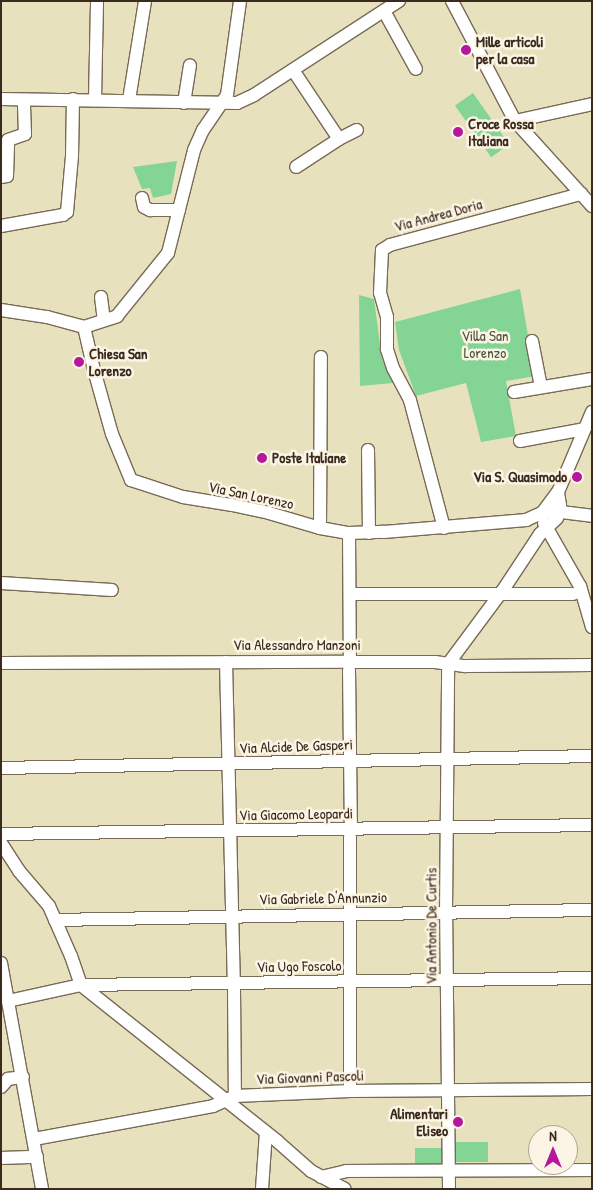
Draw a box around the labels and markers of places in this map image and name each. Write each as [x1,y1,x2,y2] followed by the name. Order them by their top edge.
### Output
[476,32,544,67] place label: Mille articoli per la casa
[460,44,472,56] marker: Mille articoli per la casa
[468,114,534,149] place label: Croce Rossa Italiana
[452,126,464,138] marker: Croce Rossa Italiana
[89,344,147,379] place label: Chiesa San Lorenzo
[73,356,85,368] marker: Chiesa San Lorenzo
[272,449,346,467] place label: Poste Italiane
[256,452,268,464] marker: Poste Italiane
[473,468,567,486] place label: Via S. Quasimodo
[571,471,583,483] marker: Via S. Quasimodo
[390,1104,448,1139] place label: Alimentari Eliseo
[452,1116,464,1128] marker: Alimentari Eliseo

